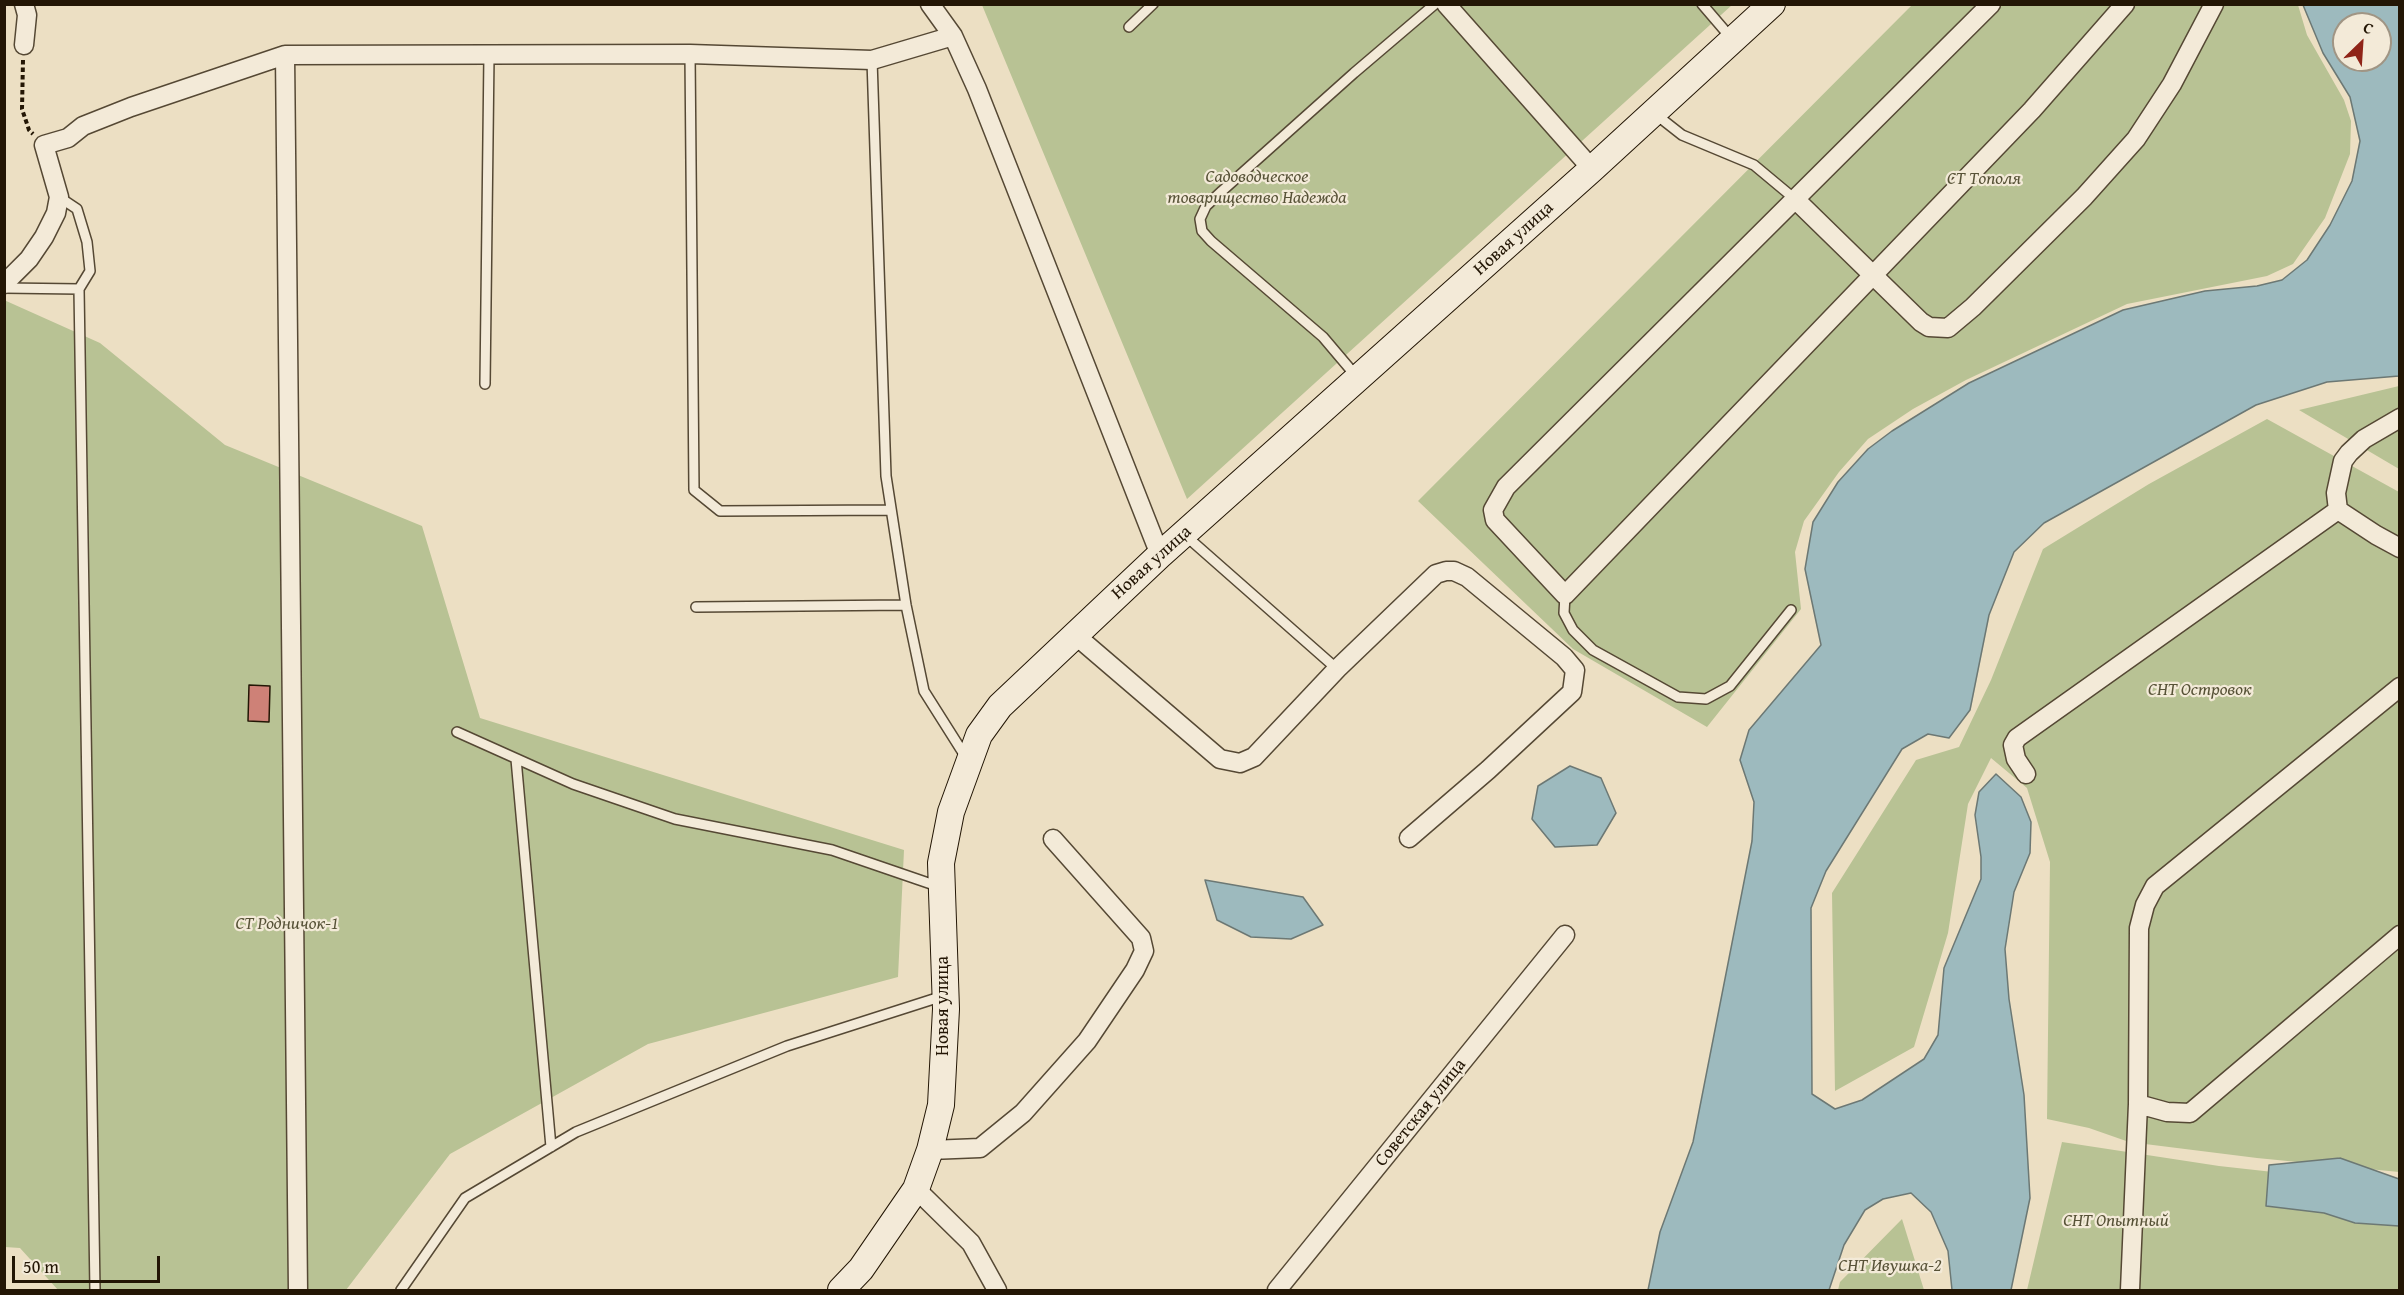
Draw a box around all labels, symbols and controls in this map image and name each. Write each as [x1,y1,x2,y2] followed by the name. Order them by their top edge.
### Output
[2332,12,2392,72] north arrow
[2360,15,2378,40] text: С
[1167,166,1347,208] park label: Садоводческое товарищество Надежда
[1947,168,2021,190] park label: СТ Тополя
[1470,197,1558,281] street label: Новая улица
[1108,521,1196,605] street label: Новая улица
[2148,679,2252,701] park label: СНТ Островок
[235,913,339,935] park label: СТ Родничок-1
[932,956,954,1056] street label: Новая улица
[1371,1055,1471,1171] street label: Советская улица
[2063,1210,2169,1232] park label: СНТ Опытный
[15,1244,164,1282] scale bar
[23,1253,59,1280] text: 50 m
[1838,1255,1942,1277] park label: СНТ Ивушка-2

